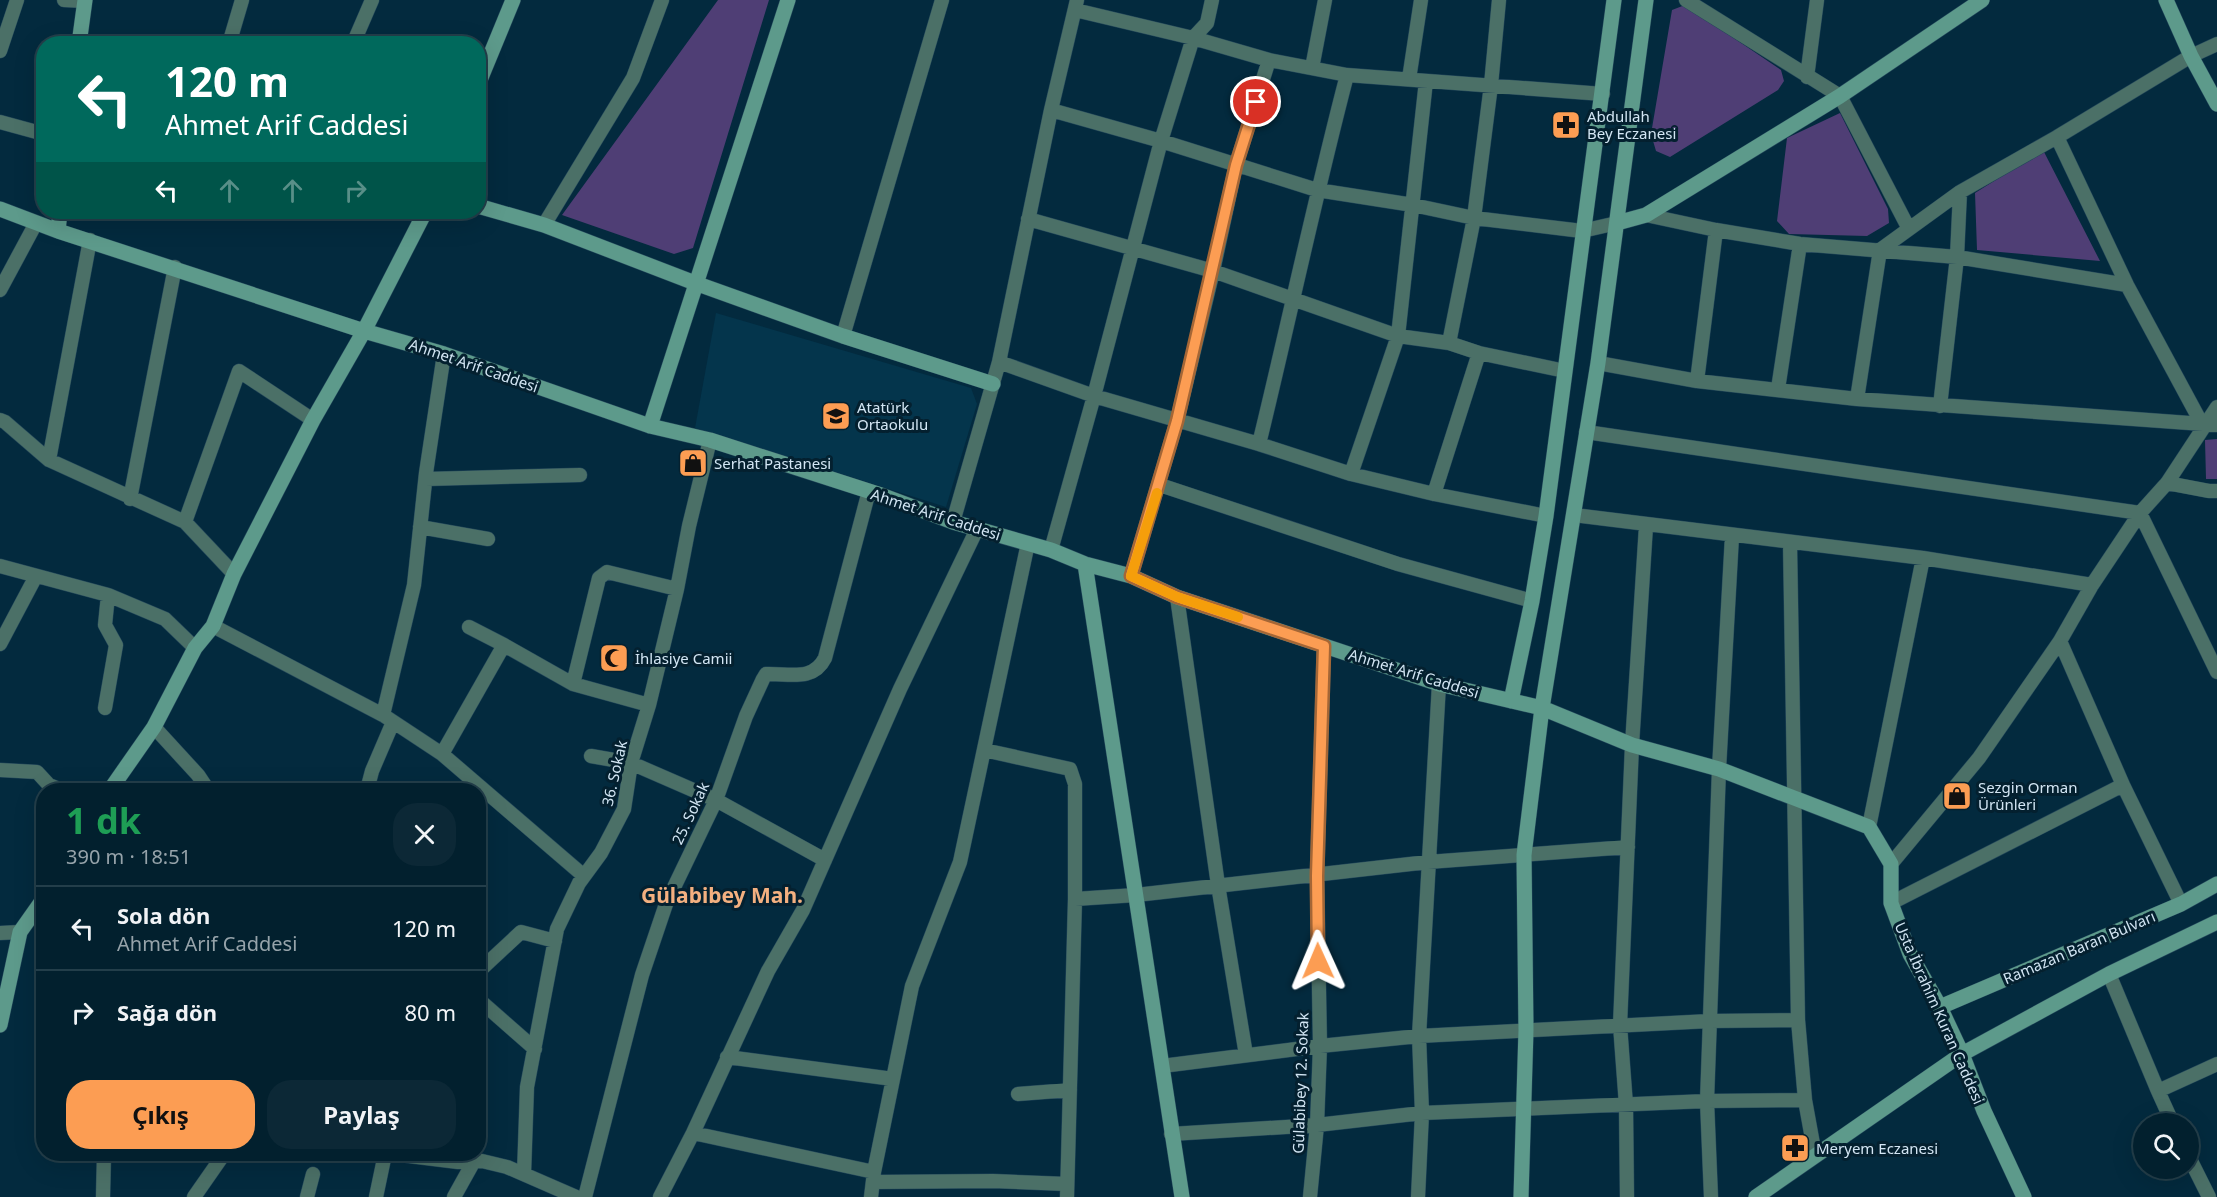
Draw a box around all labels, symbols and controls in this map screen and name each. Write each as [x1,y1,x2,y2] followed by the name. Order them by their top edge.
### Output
[165,52,289,109] text: 120 m
[66,60,144,138] icon: left
[1230,76,1281,127] pin
[1239,85,1272,118] icon: arrive
[165,106,408,143] text: Ahmet Arif Caddesi
[1587,106,1676,143] place label: Abdullah Bey Eczanesi
[1550,109,1582,141] pharmacy icon: Abdullah Bey Eczanesi
[150,174,183,207] icon: left
[213,174,246,207] icon: ahead
[276,174,309,207] icon: ahead
[339,174,372,207] icon: right
[407,334,541,396] street label: Ahmet Arif Caddesi
[857,397,928,434] place label: Atatürk Ortaokulu
[820,400,852,432] school or university icon: Atatürk Ortaokulu
[677,447,709,479] shop icon: Serhat Pastanesi
[714,453,831,473] place label: Serhat Pastanesi
[869,484,1003,544] street label: Ahmet Arif Caddesi
[598,642,630,674] mosque icon: İhlasiye Camii
[1346,644,1482,702] street label: Ahmet Arif Caddesi
[635,648,732,668] place label: İhlasiye Camii
[597,738,631,808] street label: 36. Sokak
[1978,777,2077,814] place label: Sezgin Orman Ürünleri
[667,778,713,848] street label: 25. Sokak
[1941,780,1973,812] shop icon: Sezgin Orman Ürünleri
[66,796,141,845] text: 1 dk
[393,803,456,866] button: close
[66,843,191,870] text: 390 m · 18:51
[641,881,803,909] district label: Gülabibey Mah.
[117,900,210,930] text: Sola dön
[2000,906,2158,988] street label: Ramazan Baran Bulvarı
[66,912,99,945] icon: left
[392,913,456,943] text: 120 m
[1891,919,1989,1107] street label: Usta İbrahim Kuran Caddesi
[1286,929,1350,993] position arrow
[117,930,297,957] text: Ahmet Arif Caddesi
[66,996,99,1029] icon: right
[117,997,217,1027] text: Sağa dön
[405,997,456,1027] text: 80 m
[1288,1012,1312,1154] street label: Gülabibey 12. Sokak
[66,1080,255,1149] button: Çıkış
[267,1080,456,1149] button: Paylaş
[2133,1113,2199,1179] map controls
[2133,1113,2199,1179] button: search
[1779,1132,1811,1164] pharmacy icon: Meryem Eczanesi
[1816,1138,1938,1158] place label: Meryem Eczanesi

